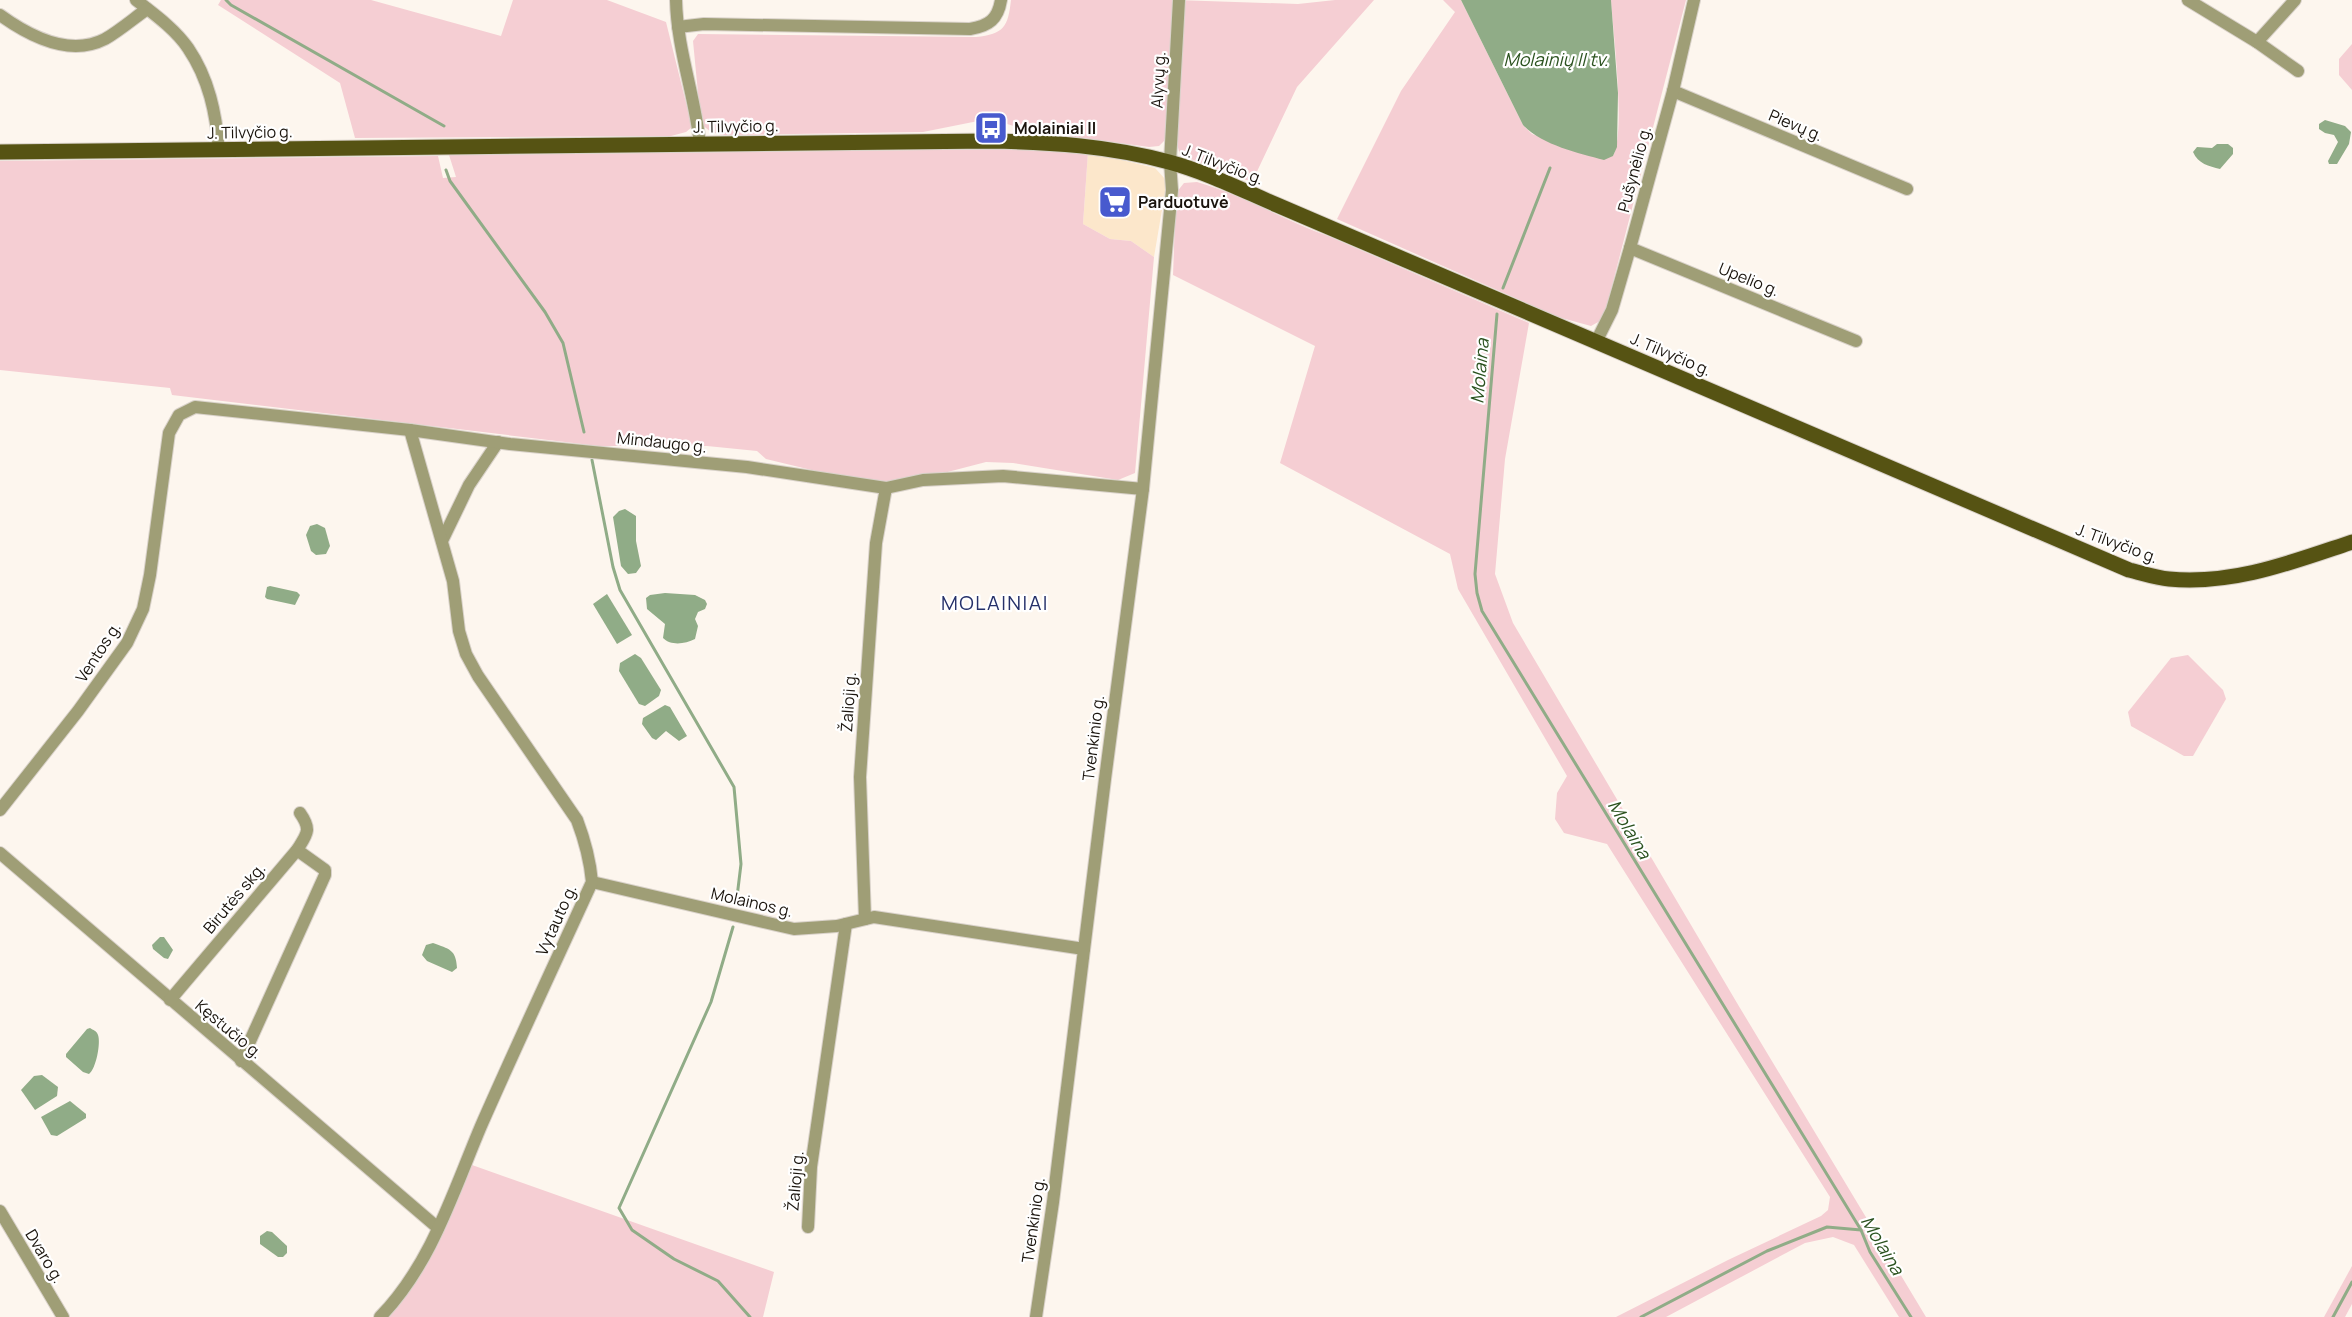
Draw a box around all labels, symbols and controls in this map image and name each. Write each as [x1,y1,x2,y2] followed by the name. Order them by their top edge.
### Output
[1504,47,1608,71] water label: Molainių II tv.
[1146,51,1170,109] street label: Alyvų g.
[1766,104,1826,146] street label: Pievų g.
[973,110,1009,146] bus stop icon: Molainiai II
[693,114,779,138] street label: J. Tilvyčio g.
[1014,117,1096,139] place label: Molainiai II
[207,120,293,144] street label: J. Tilvyčio g.
[1612,124,1656,214] street label: Pušynėlio g.
[1179,138,1267,190] street label: J. Tilvyčio g.
[1097,184,1133,220] supermarket icon: Parduotuvė
[1138,191,1229,213] place label: Parduotuvė
[1715,257,1783,301] street label: Upelio g.
[1627,327,1715,381] street label: J. Tilvyčio g.
[1464,337,1494,404] water label: Molaina
[616,426,708,458] street label: Mindaugo g.
[2073,518,2161,568] street label: J. Tilvyčio g.
[941,589,1049,616] district label: MOLAINIAI
[70,618,126,686] street label: Ventos g.
[835,671,861,733] street label: Žalioji g.
[1077,694,1109,782] street label: Tvenkinio g.
[1603,795,1658,864] water label: Molaina
[198,858,270,938] street label: Birutės skg.
[531,881,581,959] street label: Vytauto g.
[709,882,795,922] street label: Molainos g.
[191,994,267,1064] street label: Kęstučio g.
[781,1150,809,1212] street label: Žalioji g.
[1016,1176,1050,1264] street label: Tvenkinio g.
[1856,1211,1911,1280] water label: Molaina
[20,1225,70,1287] street label: Dvaro g.

